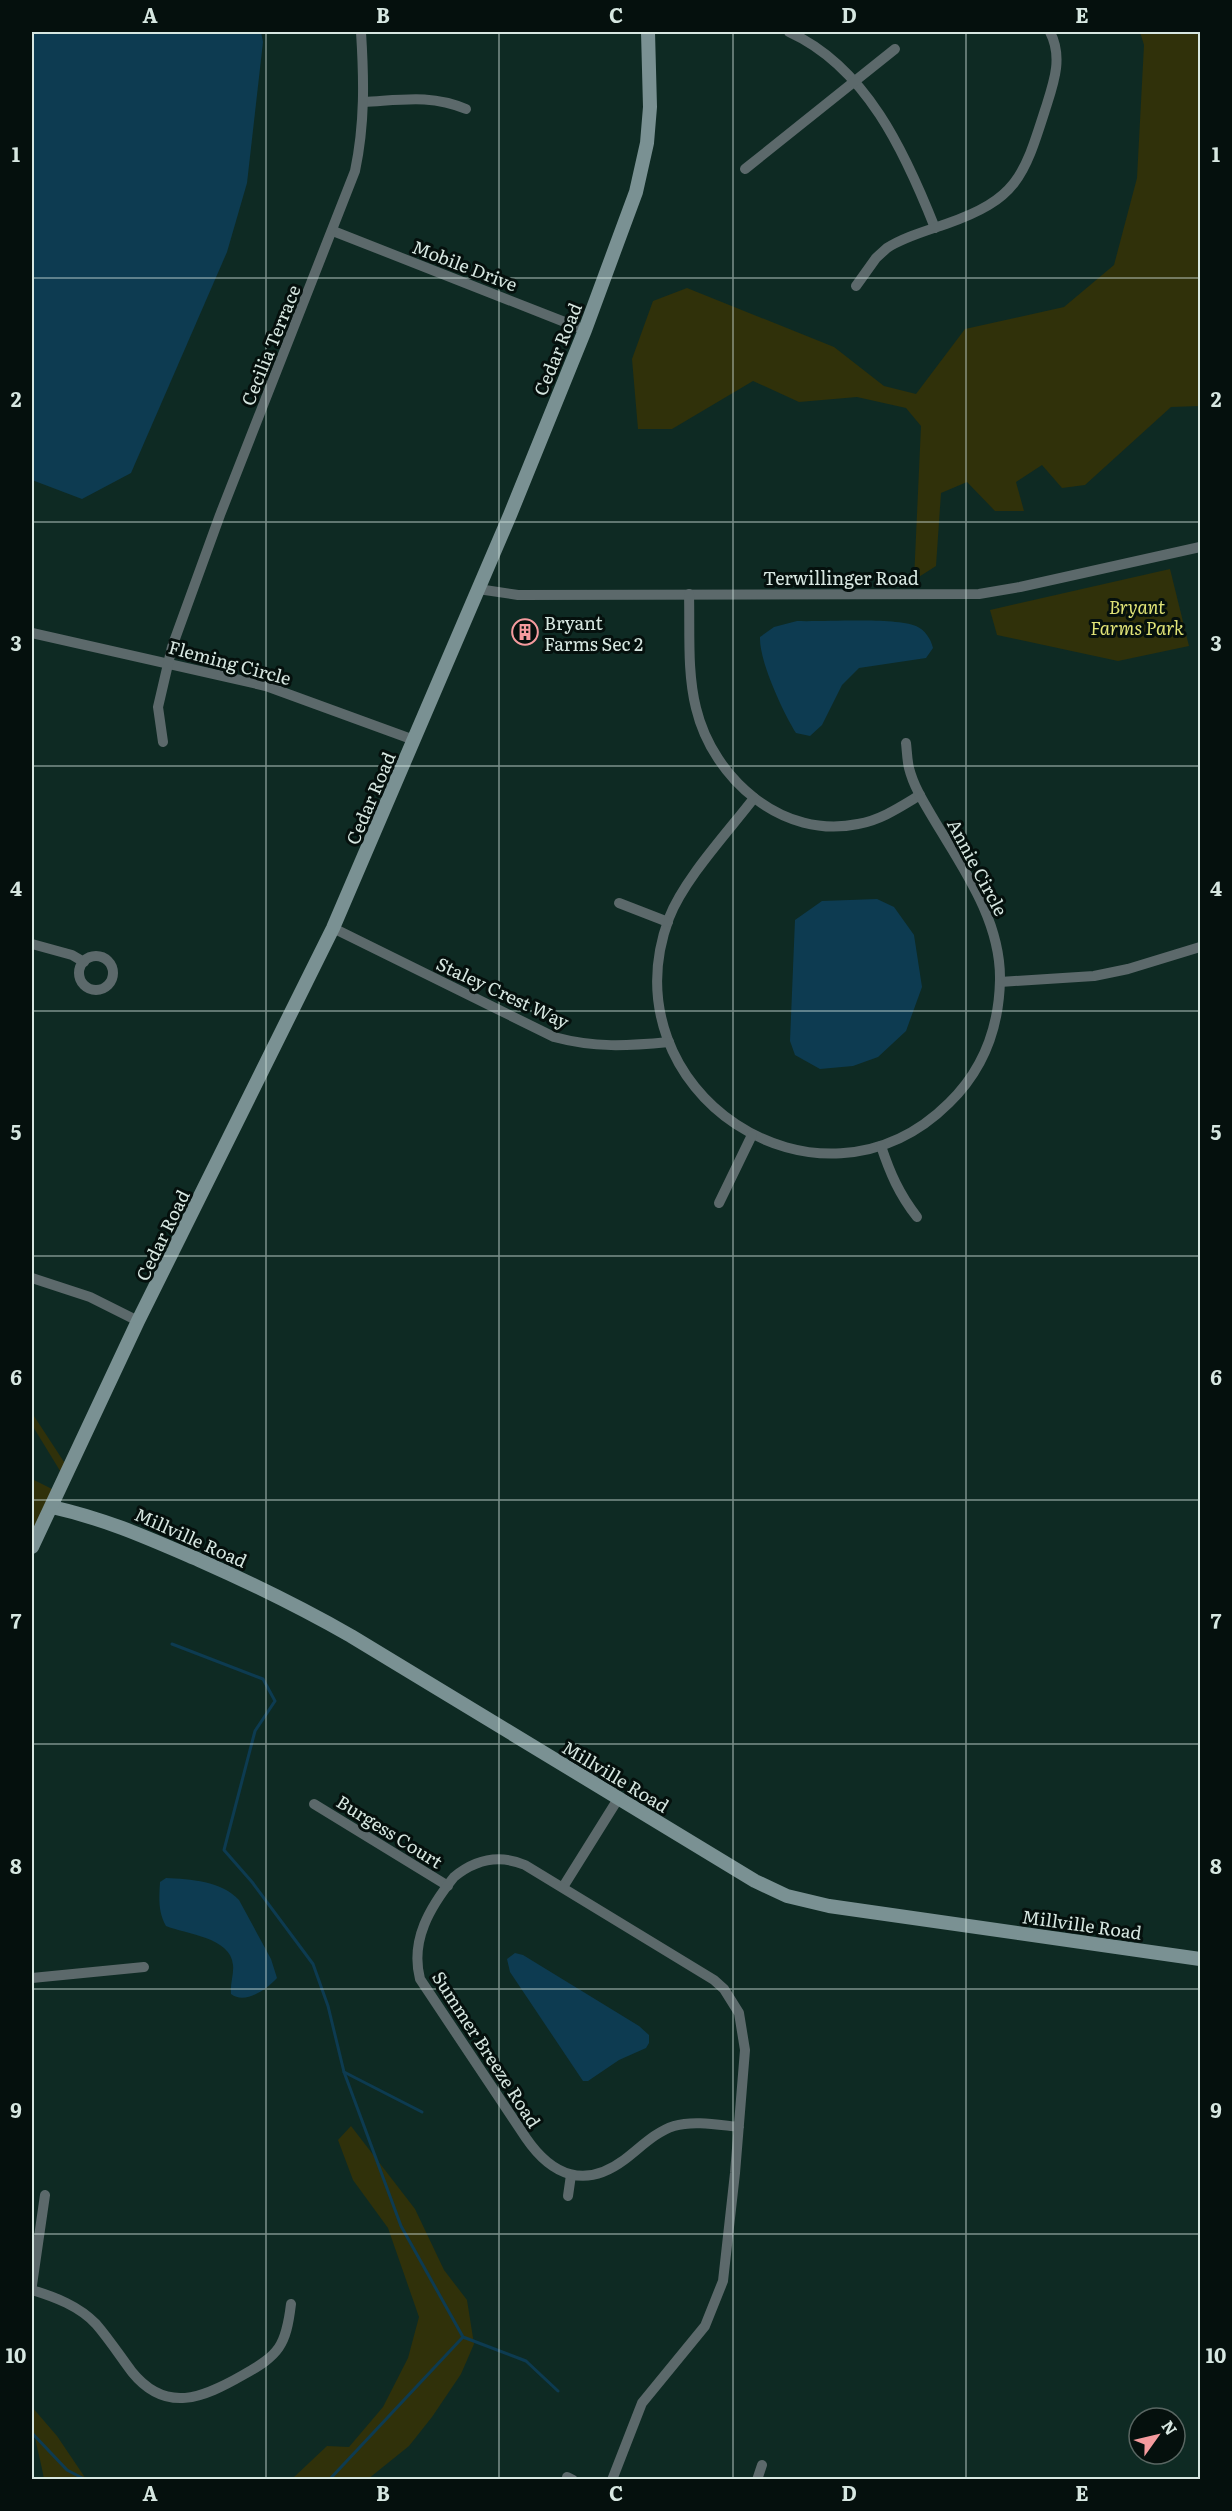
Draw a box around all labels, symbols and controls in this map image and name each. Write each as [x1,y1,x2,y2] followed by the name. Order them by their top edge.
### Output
[142,0,158,29] text: A
[376,0,390,29] text: B
[609,0,623,29] text: C
[841,0,857,29] text: D
[1075,0,1089,29] text: E
[12,138,20,168] text: 1
[1212,138,1220,168] text: 1
[408,233,522,297] street label: Mobile Drive
[233,280,307,410] street label: Cecilia Terrace
[526,298,588,400] street label: Cedar Road
[11,383,22,413] text: 2
[1211,383,1222,413] text: 2
[763,564,919,591] street label: Terwillinger Road
[1090,593,1184,641] park label: Bryant Farms Park
[544,609,643,657] place label: Bryant Farms Sec 2
[510,617,540,647] building icon: Bryant Farms Sec 2
[10,627,22,657] text: 3
[1210,627,1222,657] text: 3
[166,633,294,691] street label: Fleming Circle
[338,748,402,848] street label: Cedar Road
[941,814,1015,920] street label: Annie Circle
[10,872,22,902] text: 4
[1210,872,1222,902] text: 4
[432,949,574,1035] street label: Staley Crest Way
[11,1116,22,1146] text: 5
[1211,1116,1222,1146] text: 5
[128,1185,196,1285] street label: Cedar Road
[10,1361,22,1391] text: 6
[1210,1361,1222,1391] text: 6
[130,1500,252,1574] street label: Millville Road
[11,1605,22,1635] text: 7
[1211,1605,1222,1635] text: 7
[557,1733,675,1819] street label: Millville Road
[332,1788,449,1875] street label: Burgess Court
[10,1850,22,1880] text: 8
[1210,1850,1222,1880] text: 8
[1020,1902,1144,1946] street label: Millville Road
[426,1965,548,2133] street label: Summer Breeze Road
[10,2094,22,2124] text: 9
[1210,2094,1222,2124] text: 9
[6,2339,26,2369] text: 10
[1206,2339,1226,2369] text: 10
[1127,2406,1187,2466] north arrow
[1157,2415,1184,2439] text: N
[142,2477,158,2507] text: A
[376,2477,390,2507] text: B
[609,2477,623,2507] text: C
[841,2477,857,2507] text: D
[1075,2477,1089,2507] text: E

